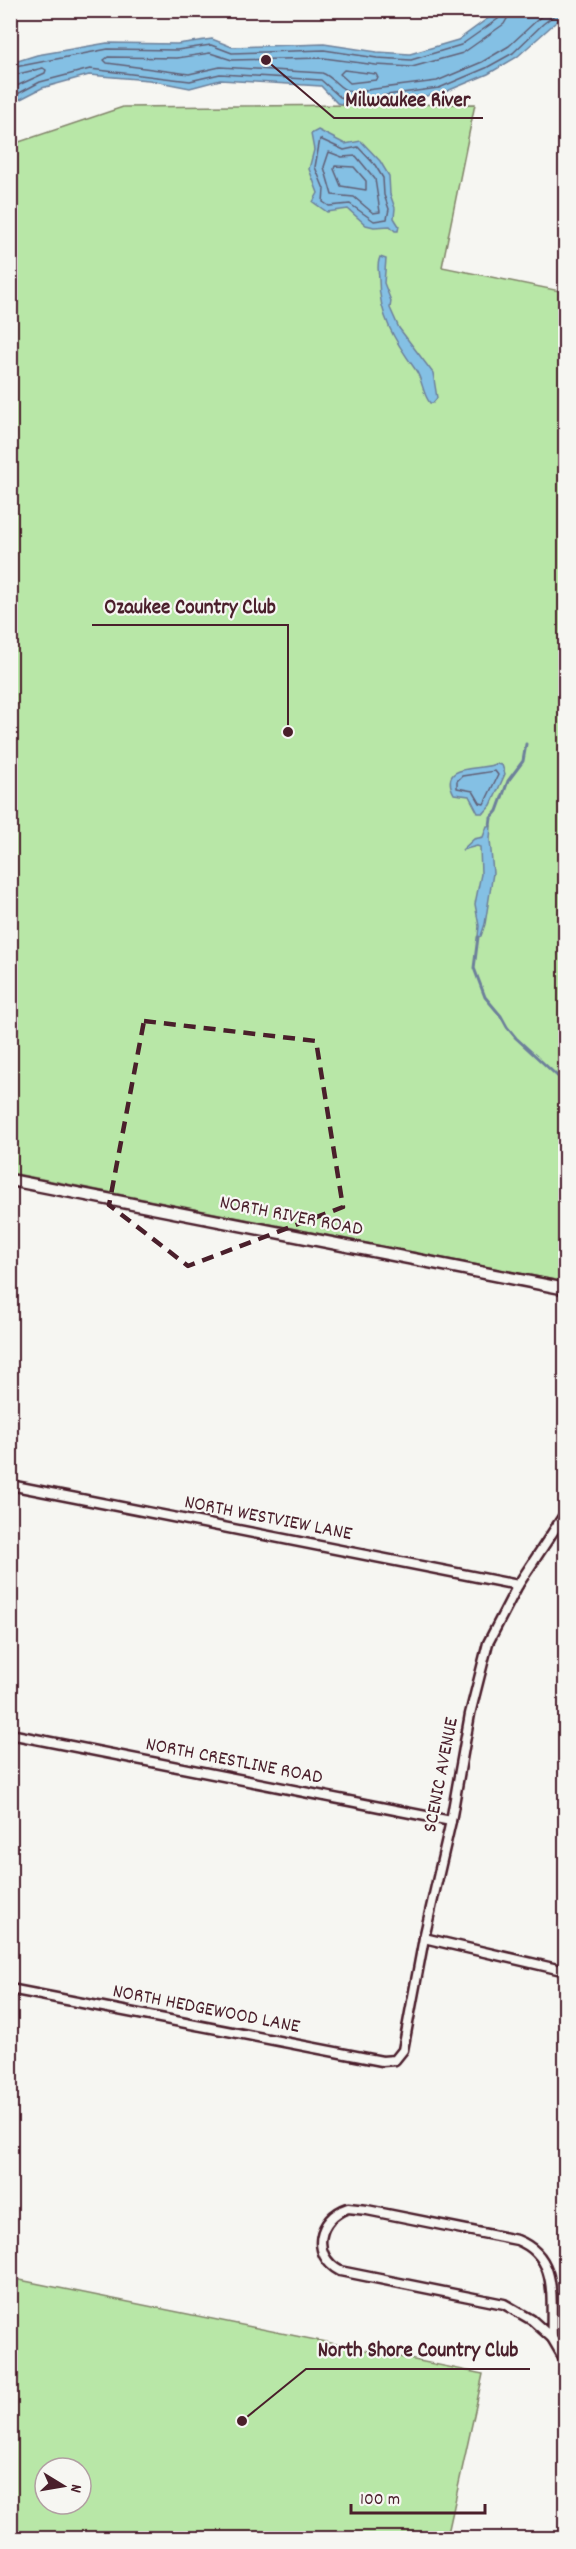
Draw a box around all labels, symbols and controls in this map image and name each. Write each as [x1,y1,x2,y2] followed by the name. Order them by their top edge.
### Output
[334,79,483,118] callout: Milwaukee River
[345,87,472,117] text: Milwaukee River
[92,586,288,625] callout: Ozaukee Country Club
[104,594,276,624] text: Ozaukee Country Club
[217,1189,365,1245] street label: NORTH RIVER ROAD
[182,1489,354,1549] street label: NORTH WESTVIEW LANE
[417,1715,467,1835] street label: SCENIC AVENUE
[143,1731,325,1793] street label: NORTH CRESTLINE ROAD
[110,1978,302,2042] street label: NORTH HEDGEWOOD LANE
[306,2330,530,2369] callout: North Shore Country Club
[318,2337,518,2367] text: North Shore Country Club
[33,2456,93,2516] north arrow
[351,2477,484,2515] scale bar
[63,2482,87,2495] text: N
[360,2488,400,2513] text: 100 m

